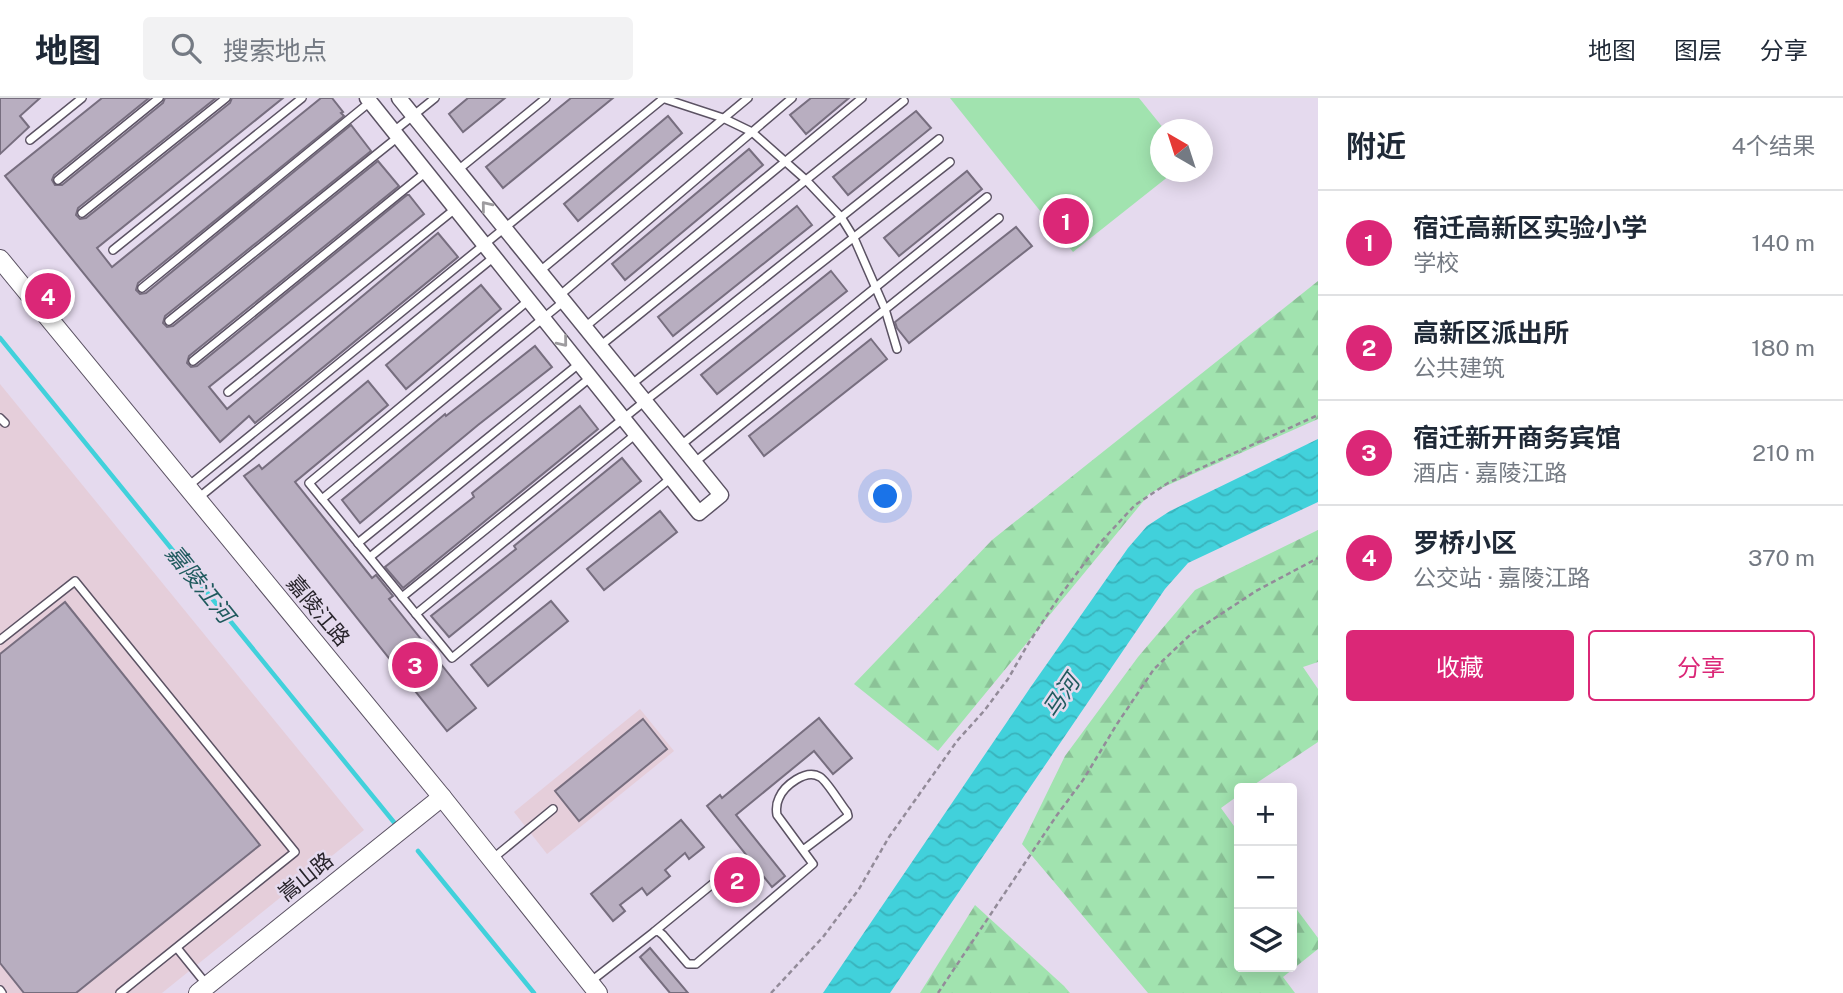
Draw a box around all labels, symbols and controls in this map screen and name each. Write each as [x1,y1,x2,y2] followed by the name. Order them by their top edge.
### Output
[143,17,633,80] search box
[167,29,205,67] icon: search
[35,31,101,69] text: 地图
[223,35,327,66] text: 搜索地点
[1588,36,1636,64] text: 地图
[1674,36,1722,64] text: 图层
[1760,36,1808,64] text: 分享
[1150,119,1213,182] north arrow
[1346,128,1406,164] text: 附近
[1732,132,1815,159] text: 4个结果
[1043,195,1089,247] pin: 1
[482,201,494,214] one-way arrow
[1413,212,1647,243] text: 宿迁高新区实验小学
[1364,229,1374,256] text: 1
[1752,229,1815,256] text: 140 m
[1413,249,1459,276] text: 学校
[25,270,71,322] pin: 4
[1413,317,1569,348] text: 高新区派出所
[1362,334,1376,361] text: 2
[1751,334,1815,361] text: 180 m
[554,335,567,347] one-way arrow
[1413,354,1505,381] text: 公共建筑
[1413,422,1621,453] text: 宿迁新开商务宾馆
[1361,439,1377,466] text: 3
[1752,439,1815,466] text: 210 m
[1413,459,1567,486] text: 酒店 · 嘉陵江路
[868,479,902,513] your location
[1413,527,1517,558] text: 罗桥小区
[161,539,242,631] water label: 嘉陵江河
[1361,544,1377,571] text: 4
[1748,544,1815,571] text: 370 m
[1413,564,1590,591] text: 公交站 · 嘉陵江路
[282,570,355,651] street label: 嘉陵江路
[1346,630,1574,701] button: 收藏
[1588,630,1815,701] button: 分享
[392,639,438,691] pin: 3
[1037,666,1087,722] water label: 马河
[1234,783,1297,972] map controls
[1234,783,1297,846] button: +
[1234,846,1297,909] button: −
[273,847,338,906] street label: 嵩山路
[714,854,760,906] pin: 2
[1234,909,1297,972] button: layers

